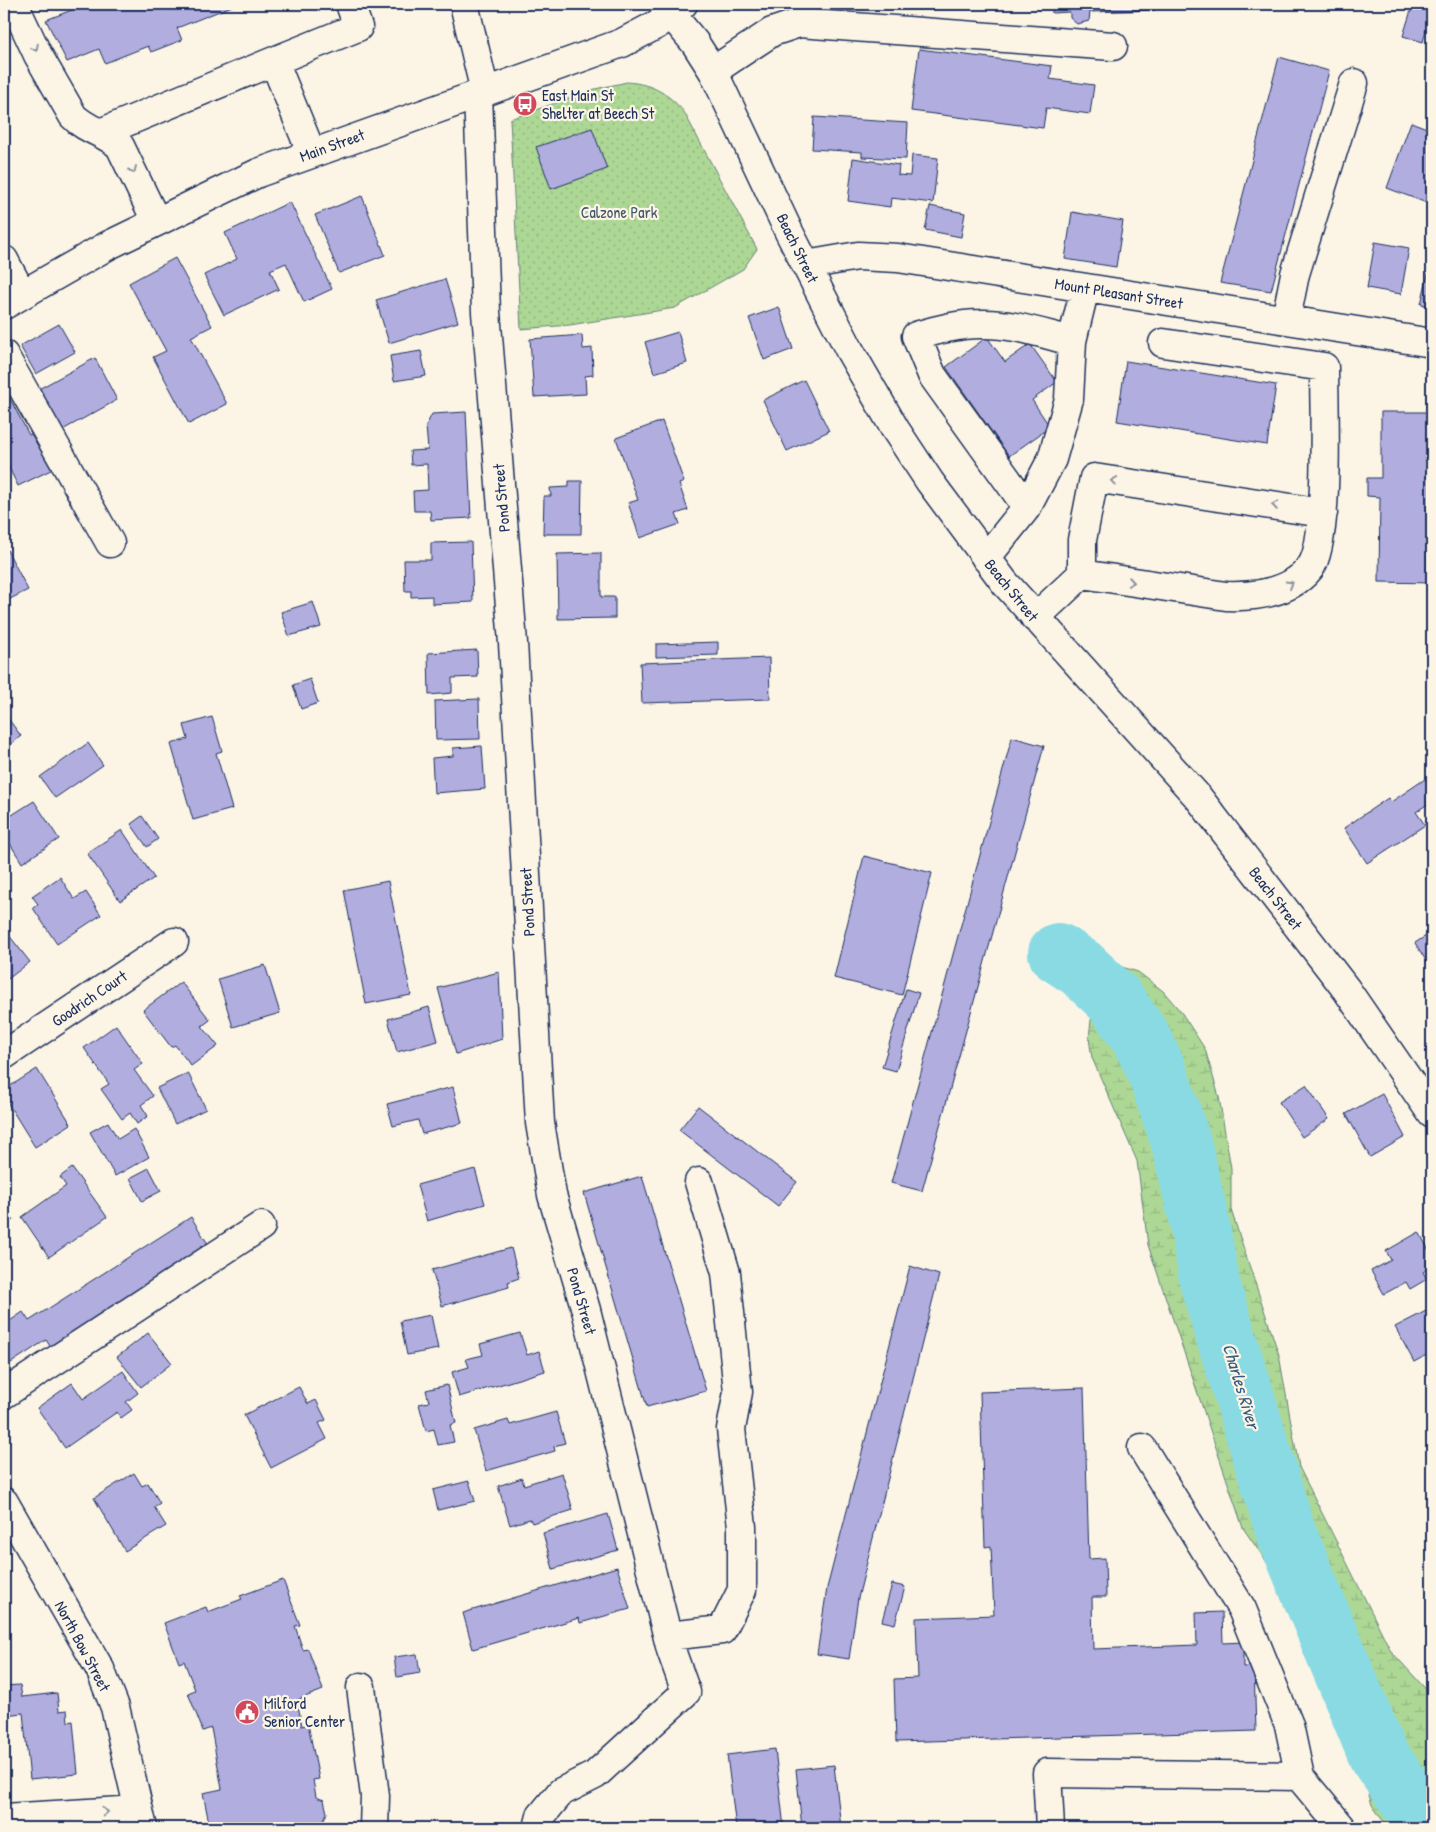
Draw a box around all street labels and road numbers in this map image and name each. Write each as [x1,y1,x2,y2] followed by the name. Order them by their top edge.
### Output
[297,123,368,167] street label: Main Street
[772,210,824,287] street label: Beach Street
[1053,272,1185,314] street label: Mount Pleasant Street
[487,462,515,533] street label: Pond Street
[980,554,1044,626] street label: Beach Street
[1244,862,1308,935] street label: Beach Street
[514,867,540,937] street label: Pond Street
[47,964,131,1031] street label: Goodrich Court
[562,1265,602,1337] street label: Pond Street
[50,1597,116,1696] street label: North Bow Street

